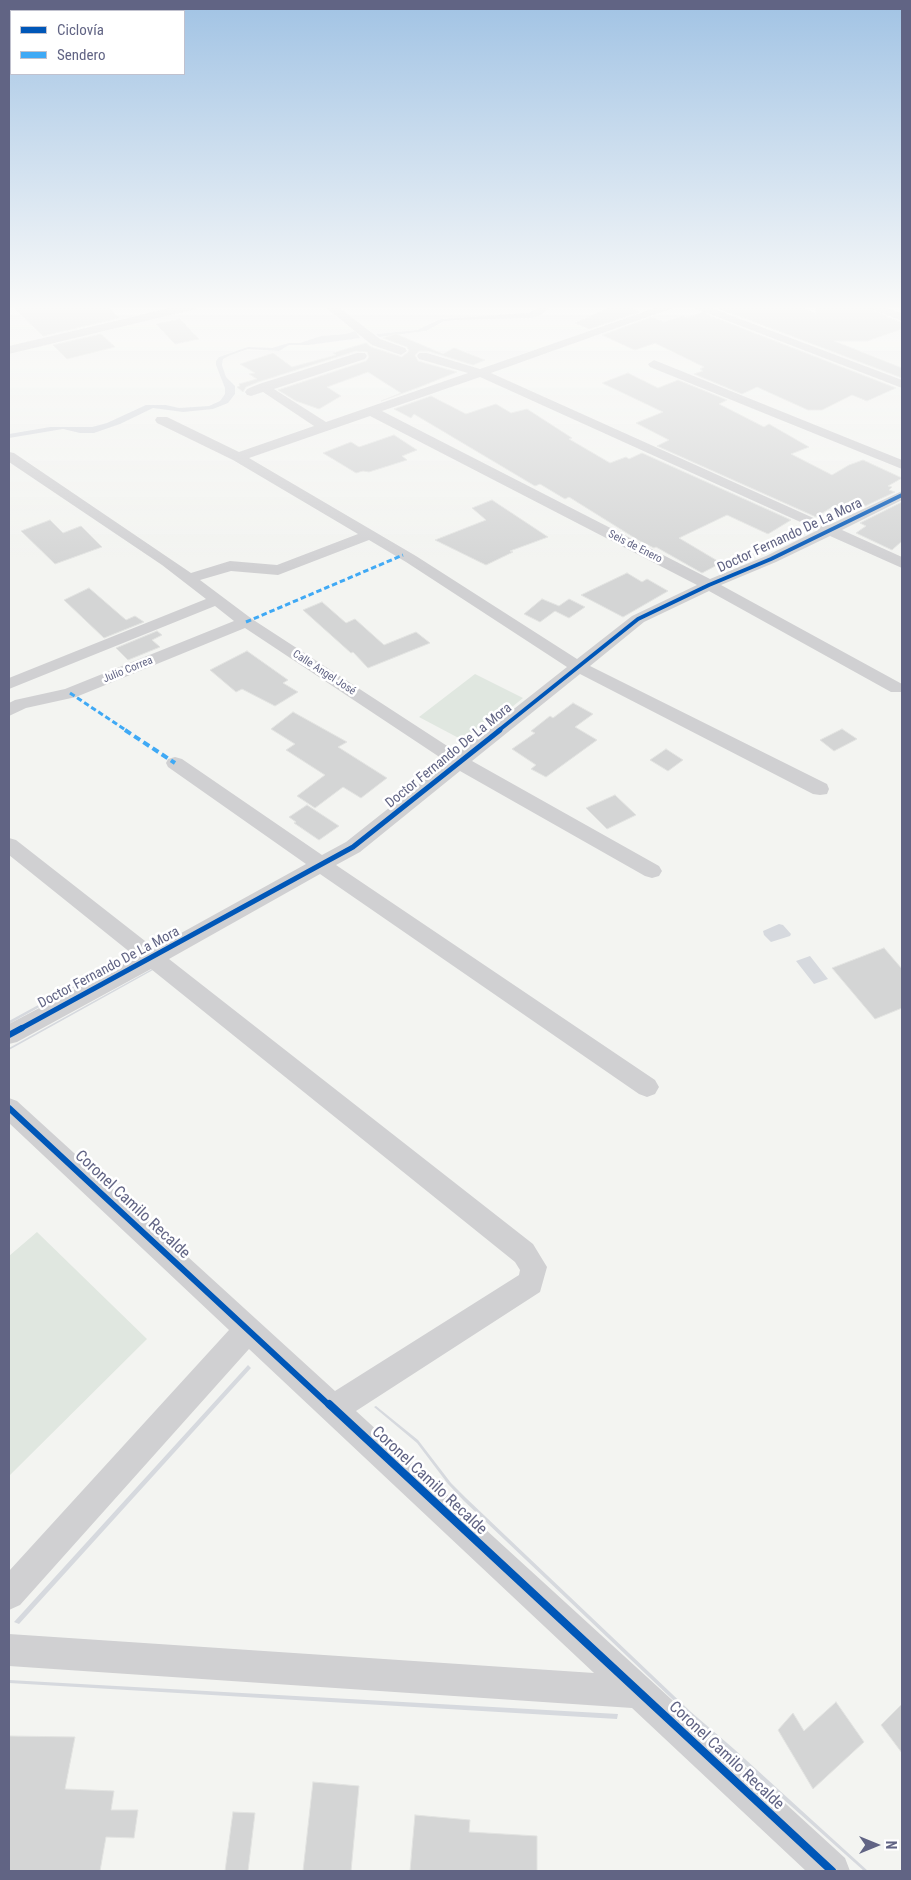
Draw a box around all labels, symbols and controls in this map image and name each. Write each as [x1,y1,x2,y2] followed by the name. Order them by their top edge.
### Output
[10,10,185,75] legend
[57,21,104,39] text: Ciclovía
[57,46,106,64] text: Sendero
[715,495,865,577] street label: Doctor Fernando De La Mora
[606,528,664,566] street label: Seis de Enero
[290,648,358,698] street label: Calle Angel José
[101,654,155,686] street label: Julio Correa
[383,700,515,812] street label: Doctor Fernando De La Mora
[36,924,182,1012] street label: Doctor Fernando De La Mora
[70,1147,194,1263] street label: Coronel Camilo Recalde
[367,1423,491,1539] street label: Coronel Camilo Recalde
[664,1698,788,1814] street label: Coronel Camilo Recalde
[851,1820,901,1870] north arrow
[883,1841,899,1849] text: N

